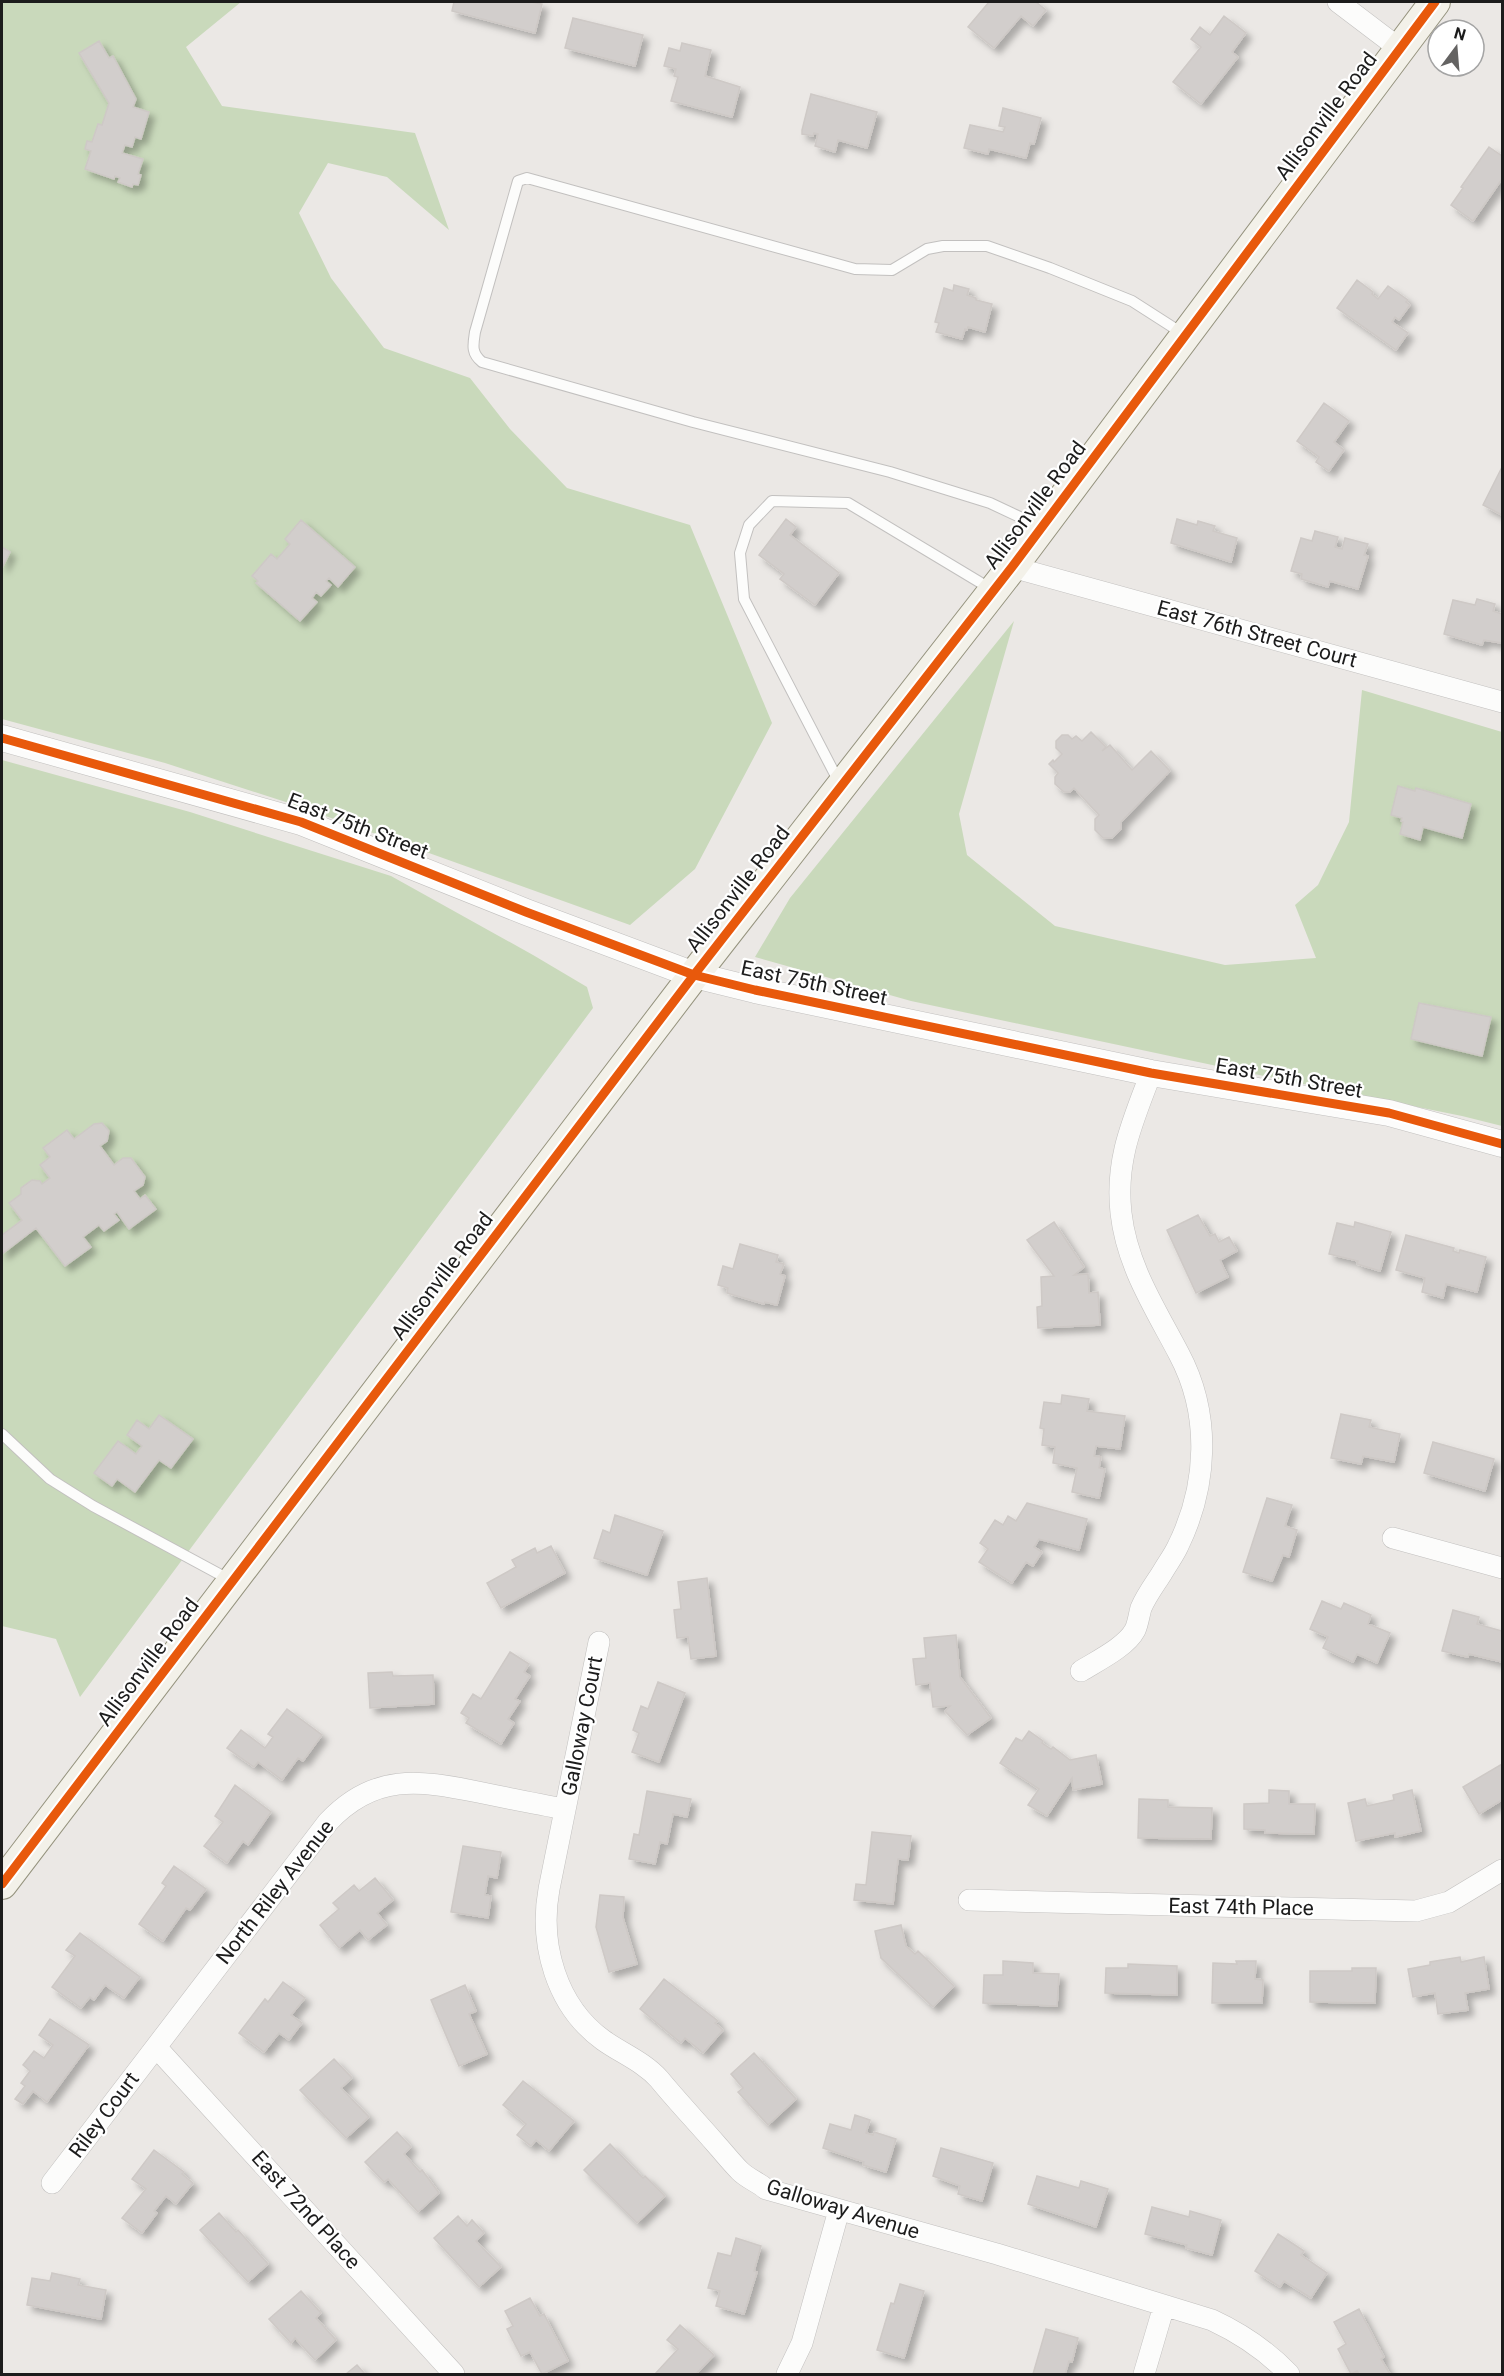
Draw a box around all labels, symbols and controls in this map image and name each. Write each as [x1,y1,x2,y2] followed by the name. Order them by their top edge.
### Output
[1426,18,1486,78] north arrow
[1452,23,1468,45] text: N
[1270,48,1382,184] street label: Allisonville Road
[979,437,1091,573] street label: Allisonville Road
[1154,596,1360,672] street label: East 76th Street Court
[284,788,432,864] street label: East 75th Street
[681,821,795,957] street label: Allisonville Road
[739,956,889,1010] street label: East 75th Street
[1214,1053,1365,1103] street label: East 75th Street
[386,1208,498,1344] street label: Allisonville Road
[92,1594,204,1730] street label: Allisonville Road
[557,1654,607,1798] street label: Galloway Court
[211,1815,339,1969] street label: North Riley Avenue
[1168,1894,1314,1920] street label: East 74th Place
[64,2067,144,2163] street label: Riley Court
[247,2146,365,2274] street label: East 72nd Place
[764,2174,922,2244] street label: Galloway Avenue

